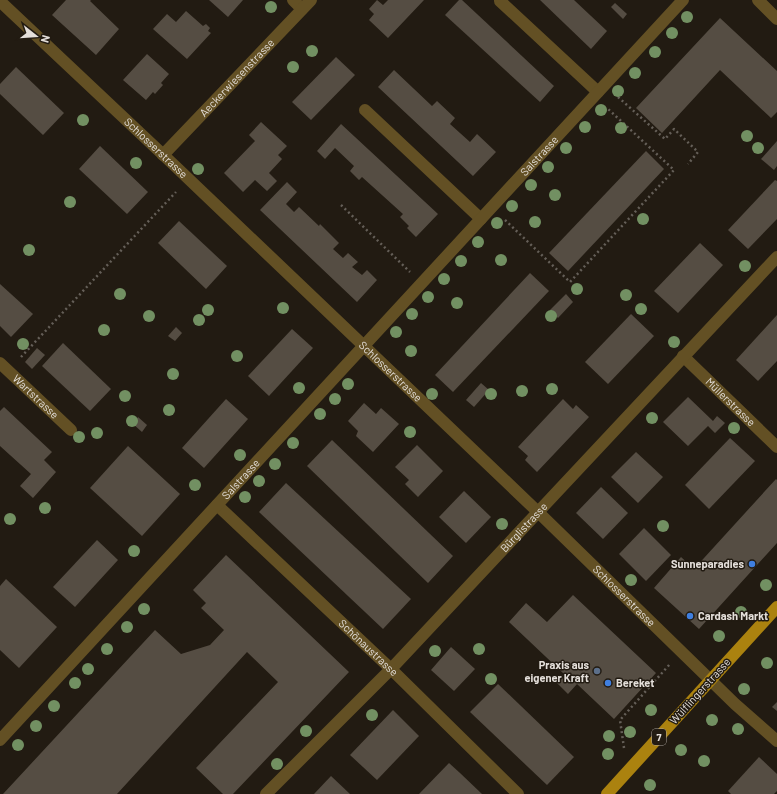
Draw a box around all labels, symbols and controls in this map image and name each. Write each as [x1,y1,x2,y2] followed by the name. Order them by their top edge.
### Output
[16,16,56,56] north arrow
[39,34,53,44] text: N
[196,36,277,119] street label: Aeckerwiesenstrasse
[122,115,191,181] street label: Schlosserstrasse
[517,133,561,178] street label: Salstrasse
[357,338,425,404] street label: Schlosserstrasse
[10,372,62,421] street label: Wartstrasse
[703,375,758,429] street label: Müllerstrasse
[219,456,262,501] street label: Salstrasse
[497,499,550,554] street label: Bürglistrasse
[671,557,744,570] place label: Sunneparadies
[747,559,757,569] marker: Sunneparadies
[591,562,658,629] street label: Schlosserstrasse
[698,609,768,622] place label: Cardash Markt
[685,611,695,621] marker: Cardash Markt
[336,616,401,678] street label: Schönaustrasse
[667,655,733,726] street label: Wülflingerstrasse
[525,658,589,684] place label: Praxis aus eigener Kraft
[592,666,602,676] marker: Praxis aus eigener Kraft
[616,676,654,689] place label: Bereket
[603,678,613,688] marker: Bereket
[652,729,666,745] road number: 7

